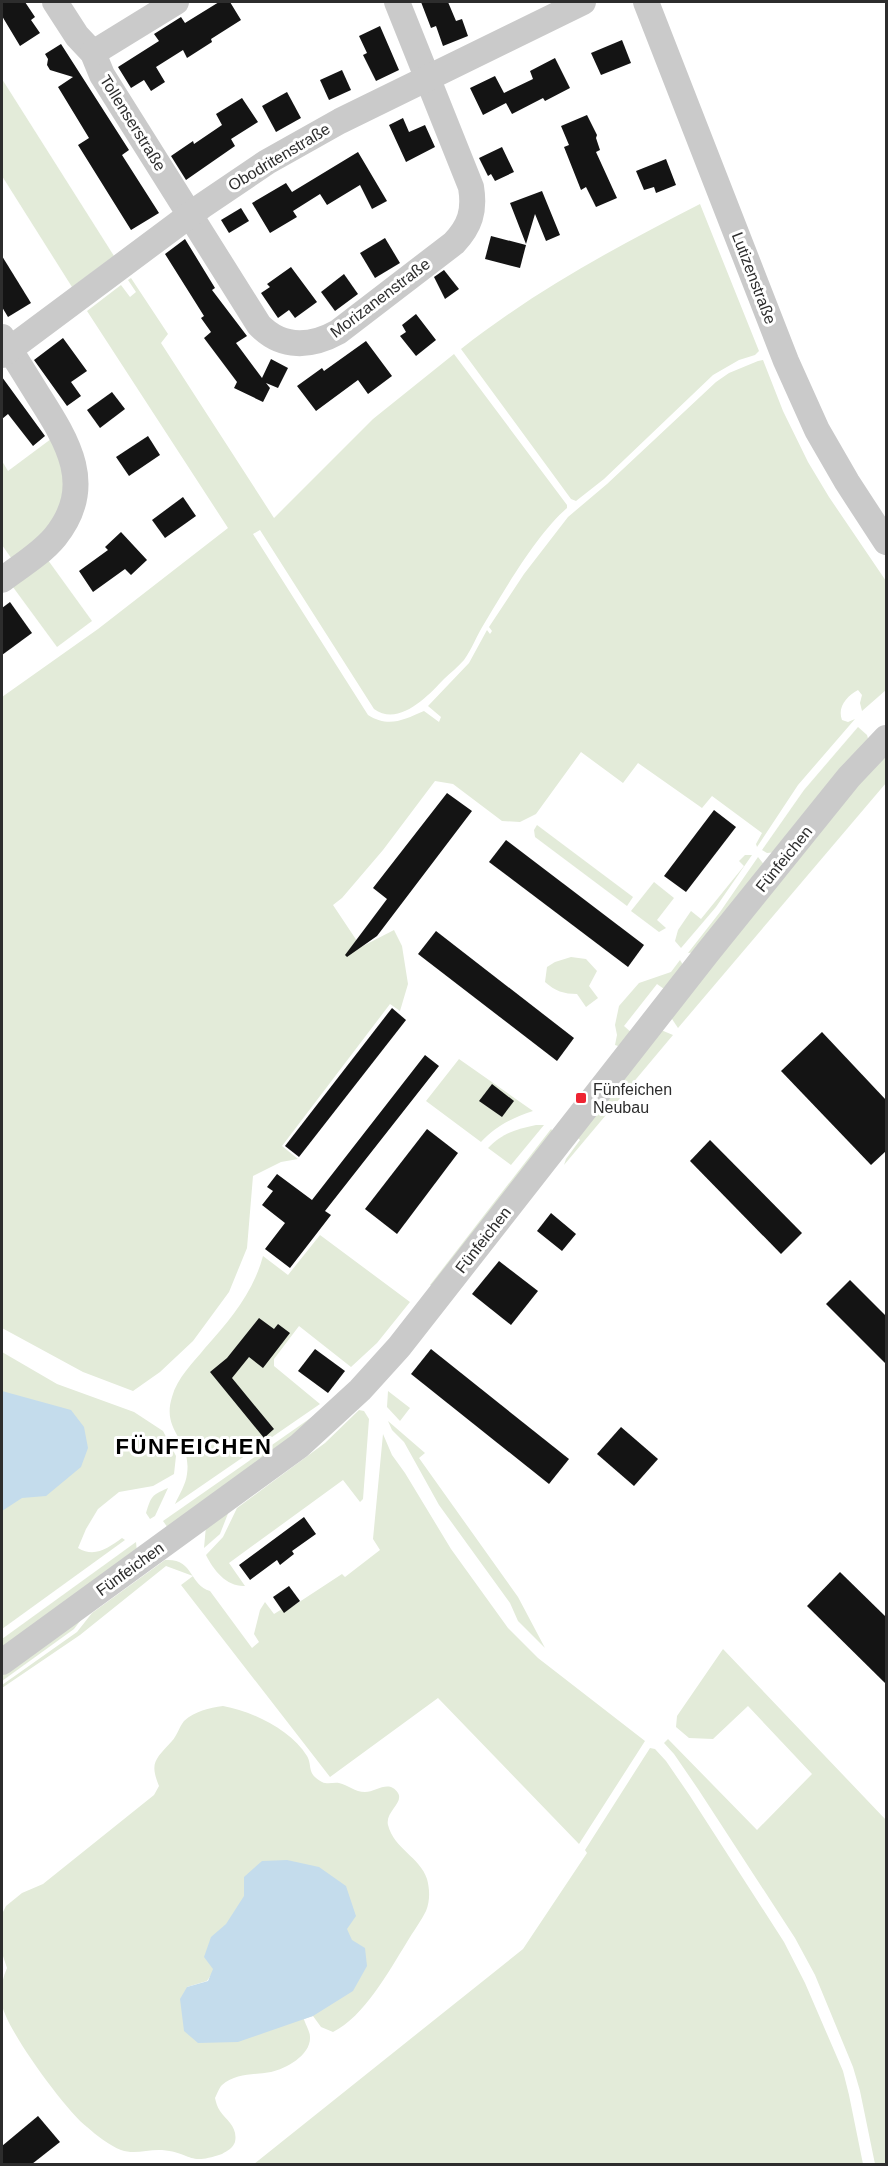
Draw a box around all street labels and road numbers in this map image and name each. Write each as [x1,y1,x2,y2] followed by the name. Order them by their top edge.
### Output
[97,72,169,174] street label: Tollenserstraße
[225,120,333,194] street label: Obodritenstraße
[729,230,779,326] street label: Lutizenstraße
[327,255,433,341] street label: Morizanenstraße
[752,823,816,895] street label: Fünfeichen
[452,1204,514,1276] street label: Fünfeichen
[93,1539,167,1599] street label: Fünfeichen

